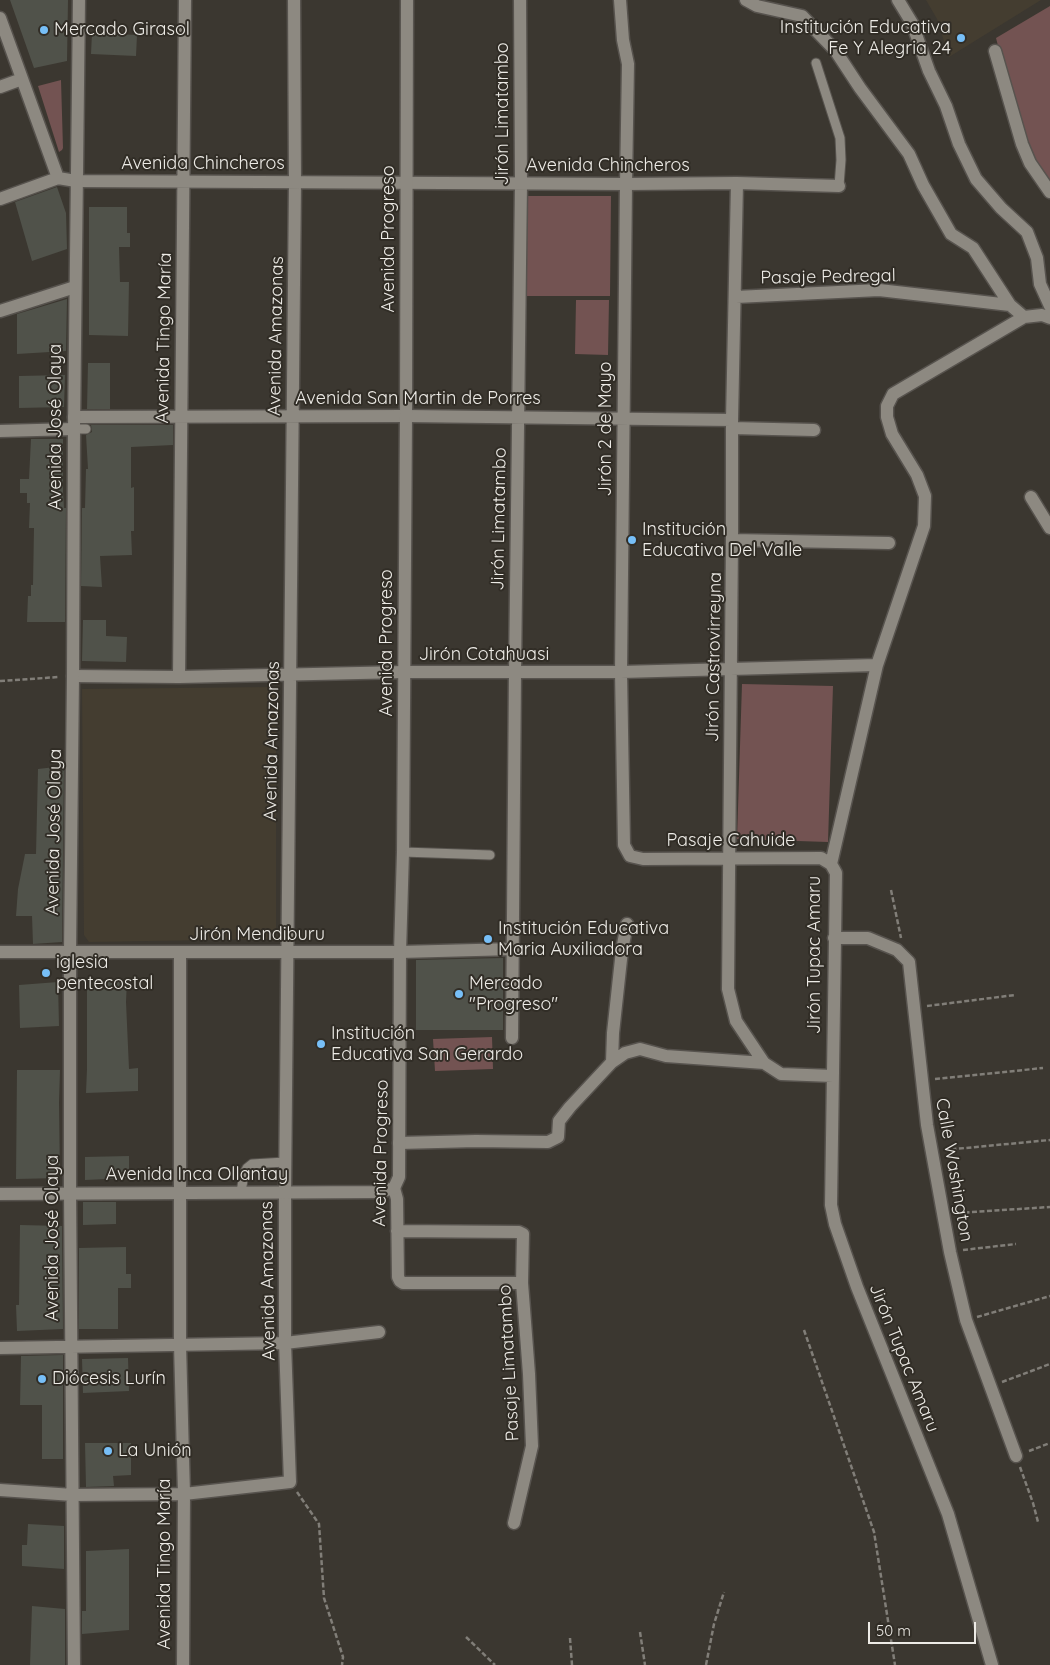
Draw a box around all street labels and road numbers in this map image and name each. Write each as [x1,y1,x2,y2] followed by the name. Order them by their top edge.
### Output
[492,42,514,186] street label: Jirón Limatambo
[121,153,285,175] street label: Avenida Chincheros
[526,155,690,177] street label: Avenida Chincheros
[378,165,400,313] street label: Avenida Progreso
[152,252,176,424] street label: Avenida Tingo María
[264,256,288,416] street label: Avenida Amazonas
[760,265,896,289] street label: Pasaje Pedregal
[45,344,67,510] street label: Avenida José Olaya
[595,362,617,496] street label: Jirón 2 de Mayo
[295,388,541,410] street label: Avenida San Martin de Porres
[487,447,511,591] street label: Jirón Limatambo
[376,569,398,717] street label: Avenida Progreso
[702,572,726,742] street label: Jirón Castrovirreyna
[419,644,549,666] street label: Jirón Cotahuasi
[260,661,284,821] street label: Avenida Amazonas
[42,749,66,915] street label: Avenida José Olaya
[666,830,796,852] street label: Pasaje Cahuide
[804,876,826,1034] street label: Jirón Tupac Amaru
[189,924,325,946] street label: Jirón Mendiburu
[369,1079,393,1227] street label: Avenida Progreso
[931,1097,977,1243] street label: Calle Washington
[42,1155,64,1321] street label: Avenida José Olaya
[106,1164,288,1186] street label: Avenida Inca Ollantay
[256,1201,280,1361] street label: Avenida Amazonas
[864,1281,944,1435] street label: Jirón Tupac Amaru
[494,1284,524,1442] street label: Pasaje Limatambo
[154,1479,176,1649] street label: Avenida Tingo María

